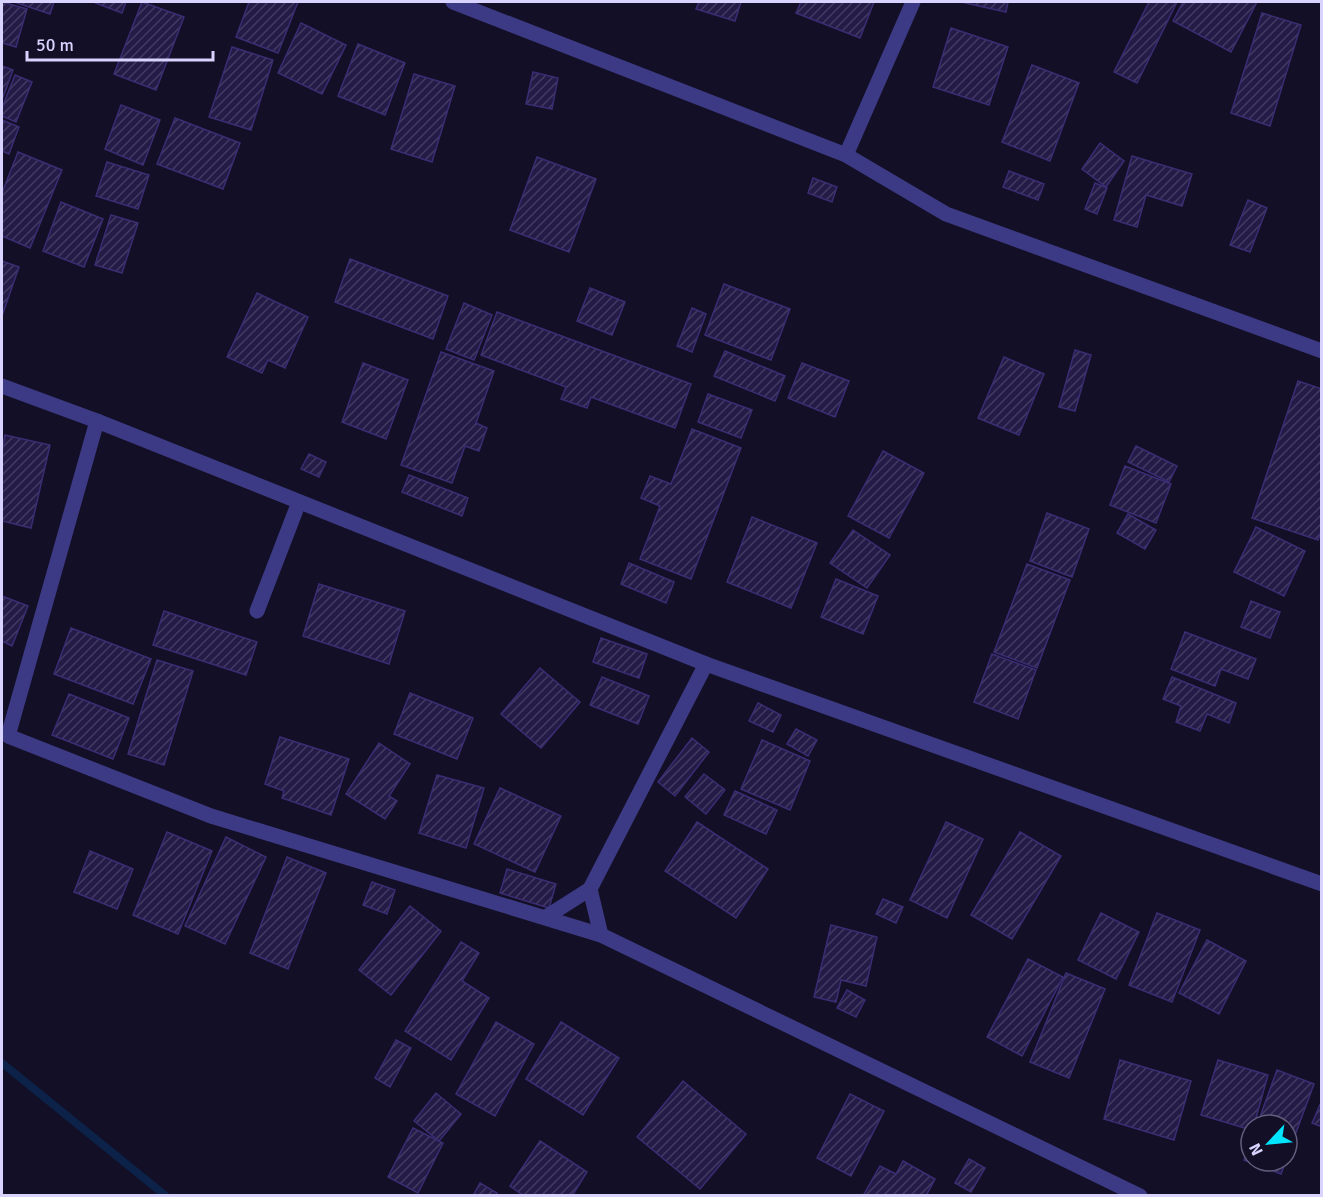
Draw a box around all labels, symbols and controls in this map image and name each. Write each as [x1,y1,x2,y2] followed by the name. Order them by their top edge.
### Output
[27,24,213,62] scale bar
[36,34,74,56] text: 50 m
[1239,1113,1299,1173] north arrow
[1245,1140,1268,1159] text: N

